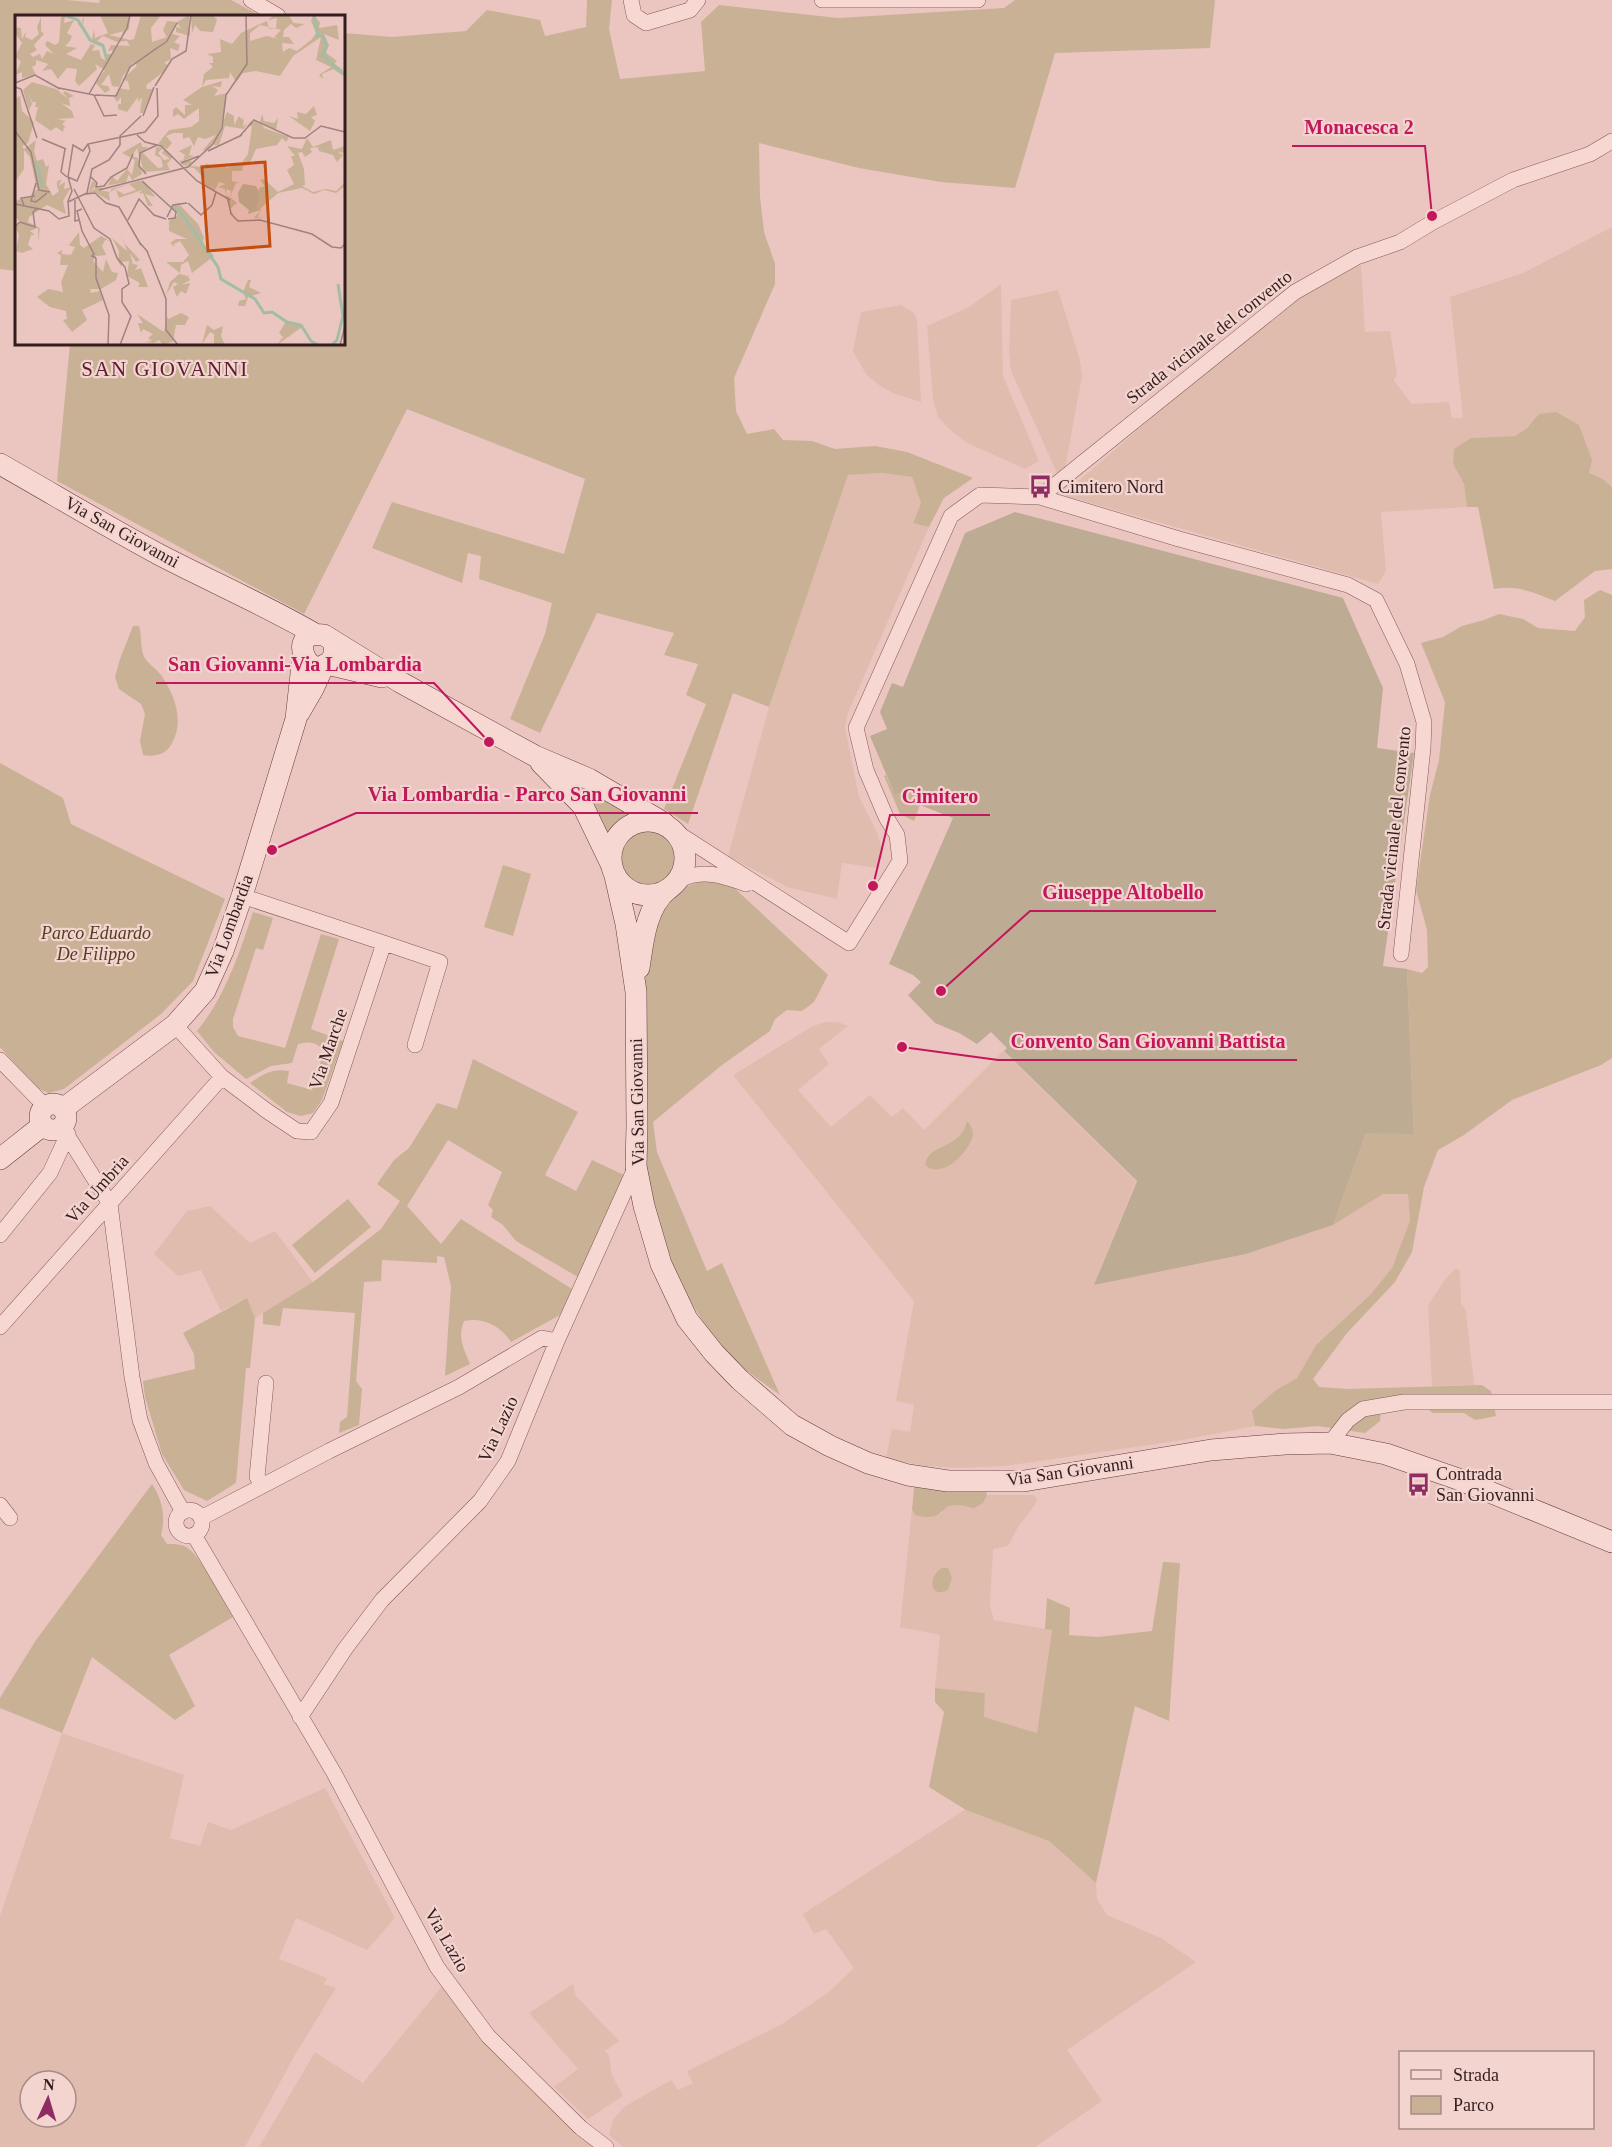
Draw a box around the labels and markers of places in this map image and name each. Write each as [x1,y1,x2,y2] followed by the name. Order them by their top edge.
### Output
[1292,108,1425,146] callout: Monacesca 2
[1027,474,1053,500] bus stop icon: Cimitero Nord
[1058,477,1164,497] place label: Cimitero Nord
[156,645,434,683] callout: San Giovanni-Via Lombardia
[356,775,698,813] callout: Via Lombardia - Parco San Giovanni
[890,777,990,815] callout: Cimitero
[1030,873,1216,911] callout: Giuseppe Altobello
[998,1022,1297,1060] callout: Convento San Giovanni Battista
[1436,1464,1535,1505] place label: Contrada San Giovanni
[1405,1471,1431,1497] bus stop icon: Contrada San Giovanni

